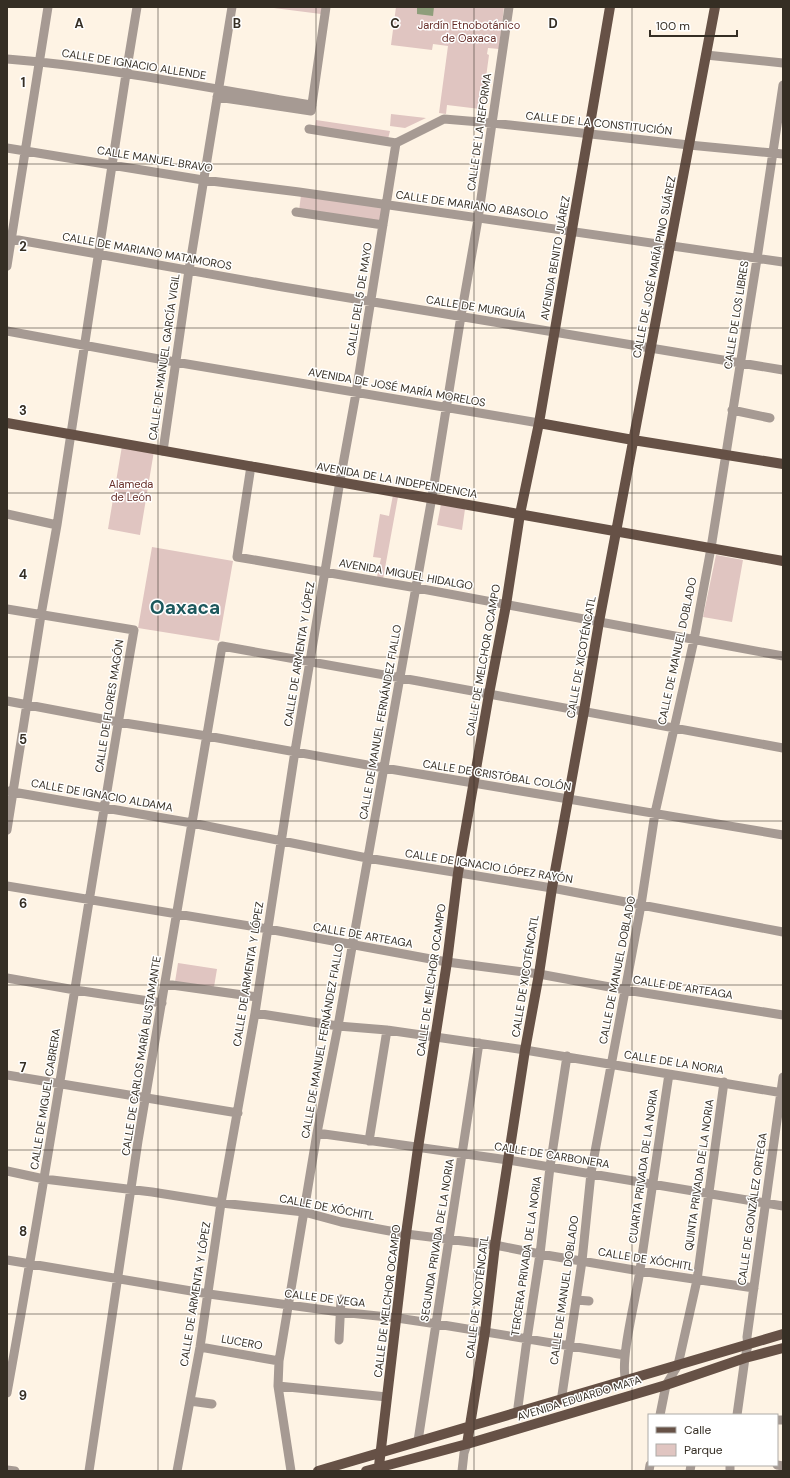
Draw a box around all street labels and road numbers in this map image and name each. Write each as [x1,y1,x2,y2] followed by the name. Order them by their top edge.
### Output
[61,46,207,82] street label: CALLE DE IGNACIO ALLENDE
[464,72,494,192] street label: CALLE DE LA REFORMA
[525,108,673,138] street label: CALLE DE LA CONSTITUCIÓN
[96,143,214,175] street label: CALLE MANUEL BRAVO
[629,175,679,359] street label: CALLE DE JOSÉ MARÍA PINO SUÁREZ
[395,187,549,223] street label: CALLE DE MARIANO ABASOLO
[537,195,573,321] street label: AVENIDA BENITO JUÁREZ
[61,229,233,273] street label: CALLE DE MARIANO MATAMOROS
[343,241,375,357] street label: CALLE DEL 5 DE MAYO
[721,260,751,370] street label: CALLE DE LOS LIBRES
[145,273,183,441] street label: CALLE DE MANUEL GARCÍA VIGIL
[425,292,527,322] street label: CALLE DE MURGUÍA
[307,364,487,410] street label: AVENIDA DE JOSÉ MARÍA MORELOS
[315,459,479,501] street label: AVENIDA DE LA INDEPENDENCIA
[338,555,474,593] street label: AVENIDA MIGUEL HIDALGO
[654,576,700,726] street label: CALLE DE MANUEL DOBLADO
[281,581,317,727] street label: CALLE DE ARMENTA Y LÓPEZ
[463,583,503,737] street label: CALLE DE MELCHOR OCAMPO
[563,595,599,719] street label: CALLE DE XICOTÉNCATL
[356,623,404,821] street label: CALLE DE MANUEL FERNÁNDEZ FIALLO
[92,638,126,774] street label: CALLE DE FLORES MAGÓN
[422,756,572,794] street label: CALLE DE CRISTÓBAL COLÓN
[30,776,174,814] street label: CALLE DE IGNACIO ALDAMA
[404,846,574,886] street label: CALLE DE IGNACIO LÓPEZ RAYÓN
[596,895,638,1045] street label: CALLE DE MANUEL DOBLADO
[230,901,266,1047] street label: CALLE DE ARMENTA Y LÓPEZ
[413,903,449,1057] street label: CALLE DE MELCHOR OCAMPO
[508,914,542,1038] street label: CALLE DE XICOTÉNCATL
[312,919,414,951] street label: CALLE DE ARTEAGA
[298,942,346,1140] street label: CALLE DE MANUEL FERNÁNDEZ FIALLO
[118,955,164,1157] street label: CALLE DE CARLOS MARÍA BUSTAMANTE
[632,972,734,1002] street label: CALLE DE ARTEAGA
[27,1027,63,1171] street label: CALLE DE MIGUEL CABRERA
[623,1047,725,1077] street label: CALLE DE LA NORIA
[625,1088,661,1244] street label: CUARTA PRIVADA DE LA NORIA
[681,1098,717,1252] street label: QUINTA PRIVADA DE LA NORIA
[734,1132,770,1286] street label: CALLE DE GONZÁLEZ ORTEGA
[493,1139,611,1171] street label: CALLE DE CARBONERA
[417,1158,457,1322] street label: SEGUNDA PRIVADA DE LA NORIA
[508,1175,544,1337] street label: TERCERA PRIVADA DE LA NORIA
[278,1191,376,1223] street label: CALLE DE XÓCHITL
[547,1214,581,1366] street label: CALLE DE MANUEL DOBLADO
[177,1221,213,1367] street label: CALLE DE ARMENTA Y LÓPEZ
[371,1224,403,1378] street label: CALLE DE MELCHOR OCAMPO
[463,1235,492,1359] street label: CALLE DE XICOTÉNCATL
[597,1244,695,1274] street label: CALLE DE XÓCHITL
[284,1286,366,1310] street label: CALLE DE VEGA
[220,1331,264,1353] street label: LUCERO
[515,1372,643,1424] street label: AVENIDA EDUARDO MATA

